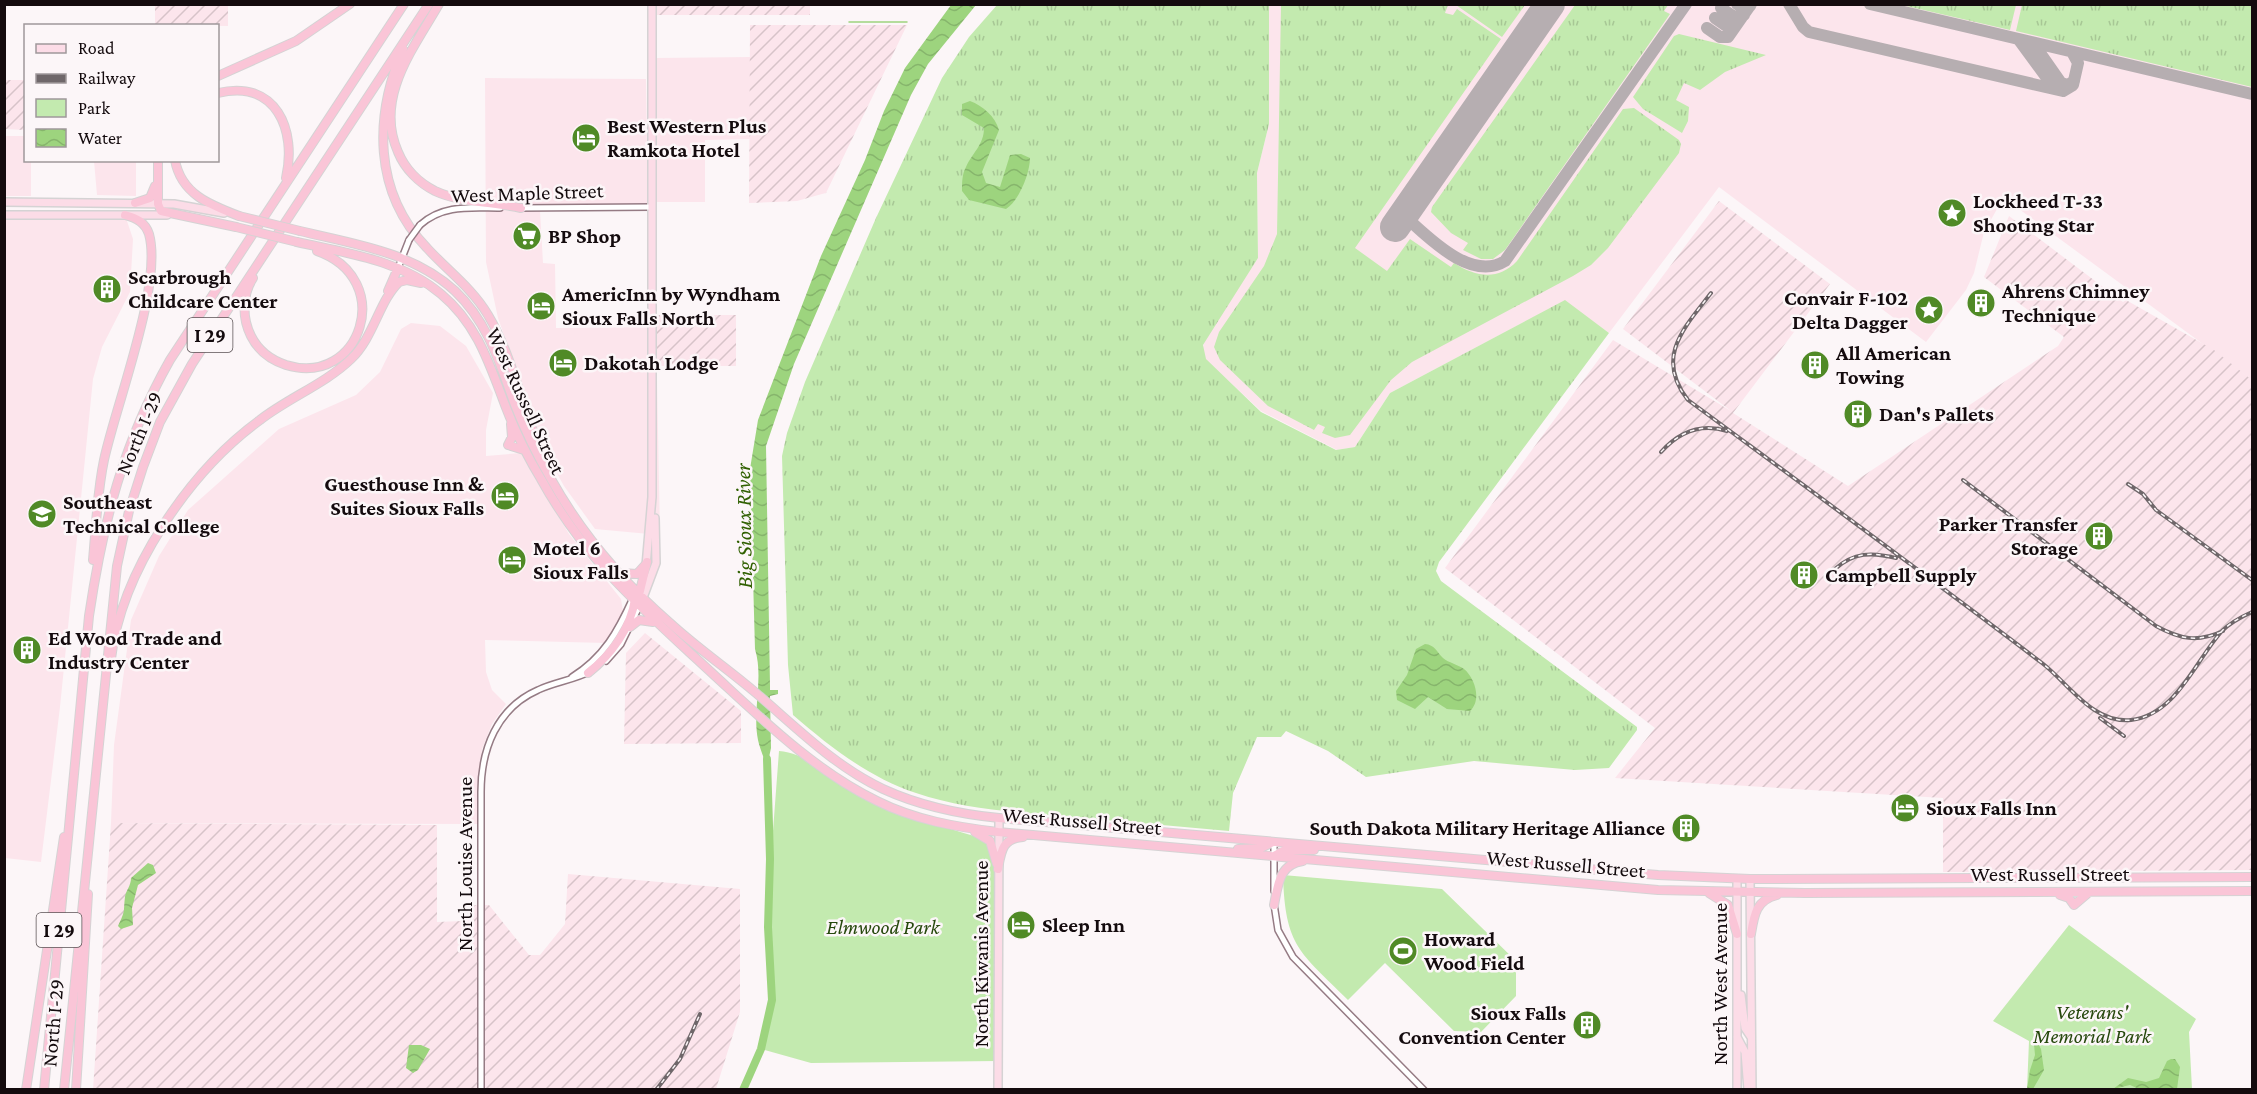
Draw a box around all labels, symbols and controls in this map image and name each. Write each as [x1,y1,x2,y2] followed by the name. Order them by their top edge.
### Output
[24,24,219,162] legend
[78,38,115,58] text: Road
[78,68,136,88] text: Railway
[78,98,110,118] text: Park
[607,114,767,162] place label: Best Western Plus Ramkota Hotel
[570,122,602,154] hotel icon: Best Western Plus Ramkota Hotel
[78,128,123,148] text: Water
[450,178,605,208] street label: West Maple Street
[1973,189,2103,237] place label: Lockheed T-33 Shooting Star
[1936,197,1968,229] place icon: Lockheed T-33 Shooting Star
[511,220,543,252] supermarket icon: BP Shop
[548,224,621,248] place label: BP Shop
[128,265,278,313] place label: Scarbrough Childcare Center
[91,273,123,305] building icon: Scarbrough Childcare Center
[2001,279,2150,327] place label: Ahrens Chimney Technique
[561,282,780,330] place label: AmericInn by Wyndham Sioux Falls North
[1784,286,1909,334] place label: Convair F-102 Delta Dagger
[1965,287,1997,319] building icon: Ahrens Chimney Technique
[525,290,557,322] hotel icon: AmericInn by Wyndham Sioux Falls North
[1913,294,1945,326] place icon: Convair F-102 Delta Dagger
[188,318,232,352] road number: I 29
[481,324,571,479] street label: West Russell Street
[1835,341,1951,389] place label: All American Towing
[547,347,579,379] hotel icon: Dakotah Lodge
[1799,349,1831,381] building icon: All American Towing
[584,351,719,375] place label: Dakotah Lodge
[111,388,167,478] street label: North I-29
[1842,398,1874,430] building icon: Dan's Pallets
[1879,402,1994,426] place label: Dan's Pallets
[730,462,757,589] water label: Big Sioux River
[324,472,485,520] place label: Guesthouse Inn & Suites Sioux Falls
[489,480,521,512] hotel icon: Guesthouse Inn & Suites Sioux Falls
[63,490,220,538] place label: Southeast Technical College
[26,498,58,530] school or university icon: Southeast Technical College
[1939,512,2079,560] place label: Parker Transfer Storage
[2083,520,2115,552] building icon: Parker Transfer Storage
[533,536,629,584] place label: Motel 6 Sioux Falls
[496,544,528,576] hotel icon: Motel 6 Sioux Falls
[1788,559,1820,591] building icon: Campbell Supply
[1825,563,1977,587] place label: Campbell Supply
[48,626,222,674] place label: Ed Wood Trade and Industry Center
[11,634,43,666] building icon: Ed Wood Trade and Industry Center
[453,777,477,951] street label: North Louise Avenue
[1889,792,1921,824] hotel icon: Sioux Falls Inn
[1926,796,2057,820] place label: Sioux Falls Inn
[1002,802,1163,840] street label: West Russell Street
[1670,812,1702,844] building icon: South Dakota Military Heritage Alliance
[1310,816,1665,840] place label: South Dakota Military Heritage Alliance
[1486,845,1647,883] street label: West Russell Street
[969,860,993,1048] street label: North Kiwanis Avenue
[1970,862,2131,886] street label: West Russell Street
[1708,903,1732,1065] street label: North West Avenue
[1005,909,1037,941] hotel icon: Sleep Inn
[36,913,82,947] road number: I 29
[1042,913,1125,937] place label: Sleep Inn
[826,915,940,939] park label: Elmwood Park
[1423,927,1525,975] place label: Howard Wood Field
[1387,935,1419,967] sports icon: Howard Wood Field
[37,978,69,1068] street label: North I-29
[2032,1000,2152,1048] park label: Veterans' Memorial Park
[1398,1001,1567,1049] place label: Sioux Falls Convention Center
[1571,1009,1603,1041] building icon: Sioux Falls Convention Center

